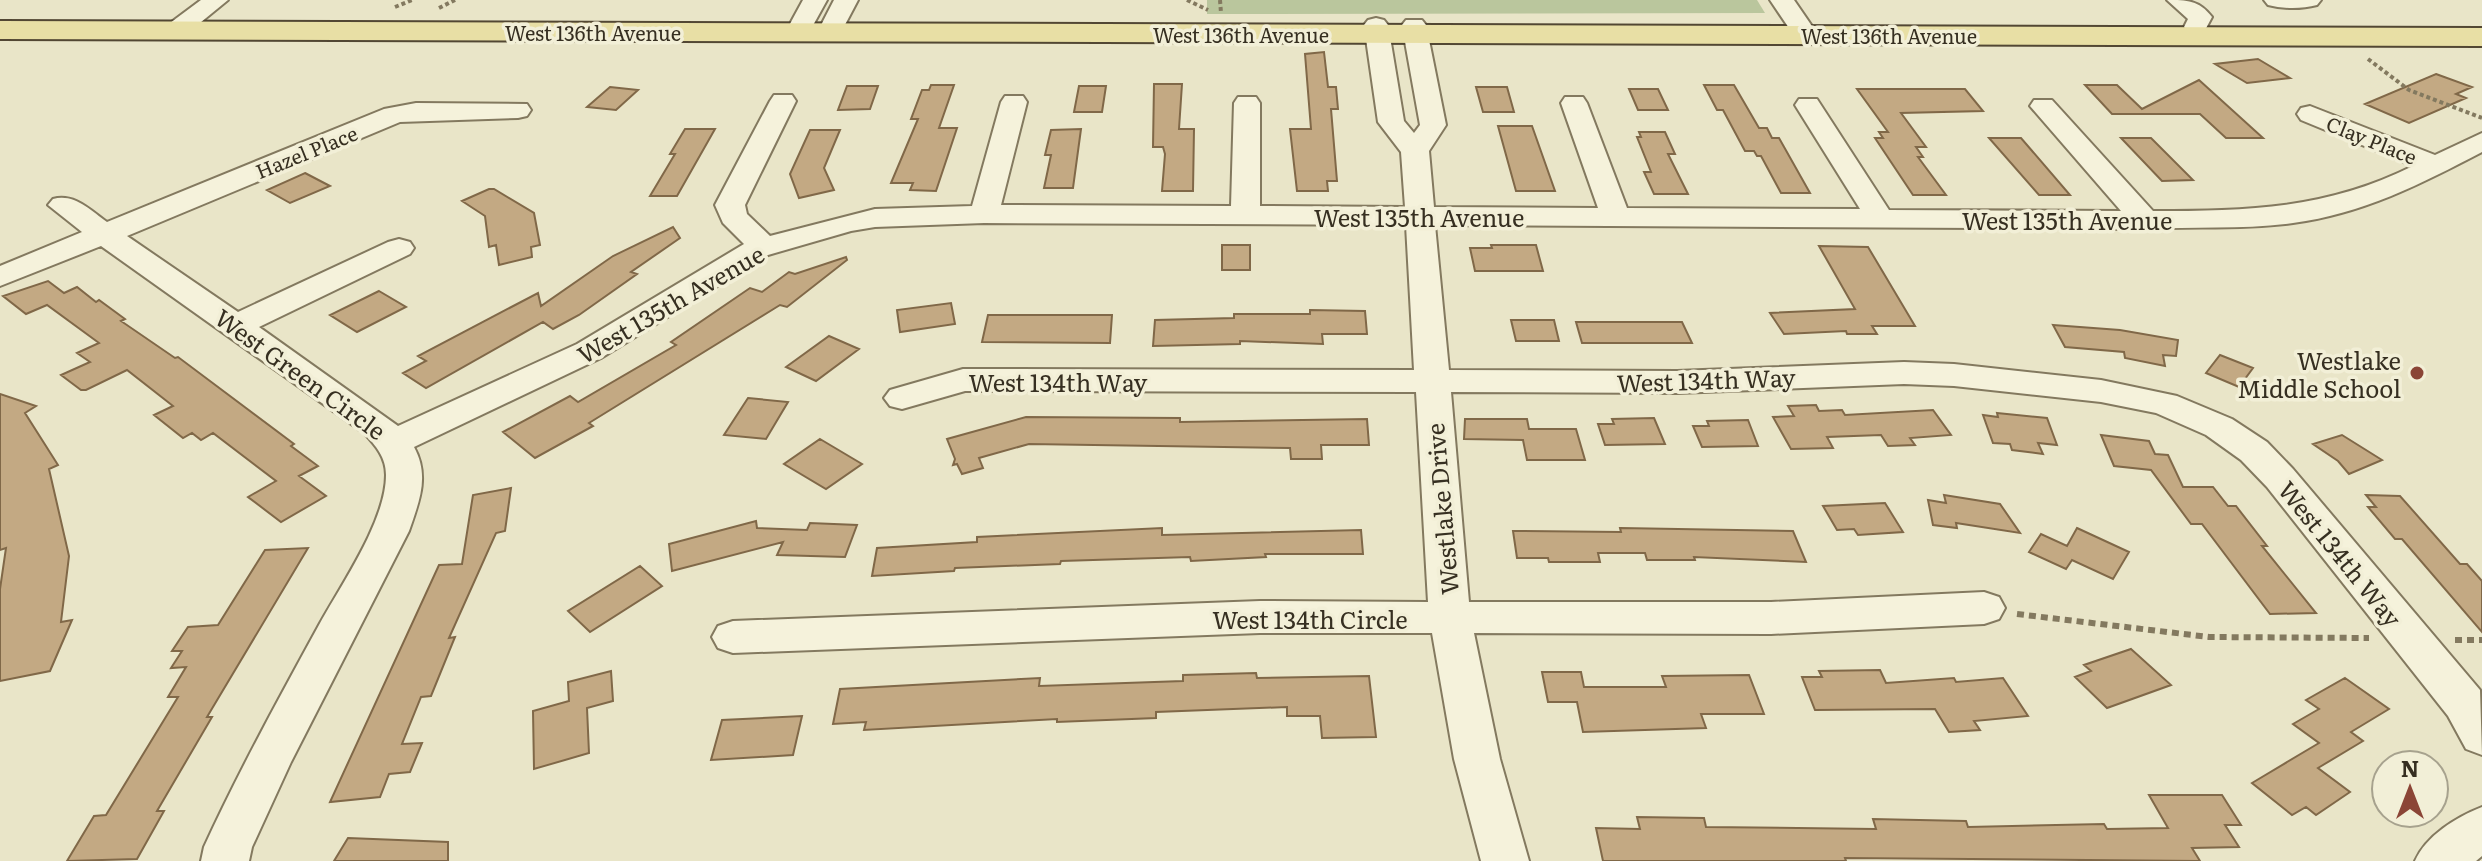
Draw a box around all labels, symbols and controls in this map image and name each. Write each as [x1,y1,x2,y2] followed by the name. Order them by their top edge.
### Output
[505,17,681,47] street label: West 136th Avenue
[1153,19,1329,49] street label: West 136th Avenue
[1801,20,1977,50] street label: West 136th Avenue
[2322,107,2422,171] street label: Clay Place
[250,117,362,185] street label: Hazel Place
[1314,199,1524,234] street label: West 135th Avenue
[1962,202,2172,237] street label: West 135th Avenue
[570,235,770,371] street label: West 135th Avenue
[208,299,394,447] street label: West Green Circle
[2237,342,2401,405] place label: Westlake Middle School
[1616,358,1796,400] street label: West 134th Way
[969,364,1148,399] street label: West 134th Way
[2408,364,2426,382] marker: Westlake Middle School
[1416,422,1466,596] street label: Westlake Drive
[2271,473,2411,634] street label: West 134th Way
[1212,601,1408,636] street label: West 134th Circle
[2370,749,2450,829] north arrow
[2401,751,2419,784] text: N

